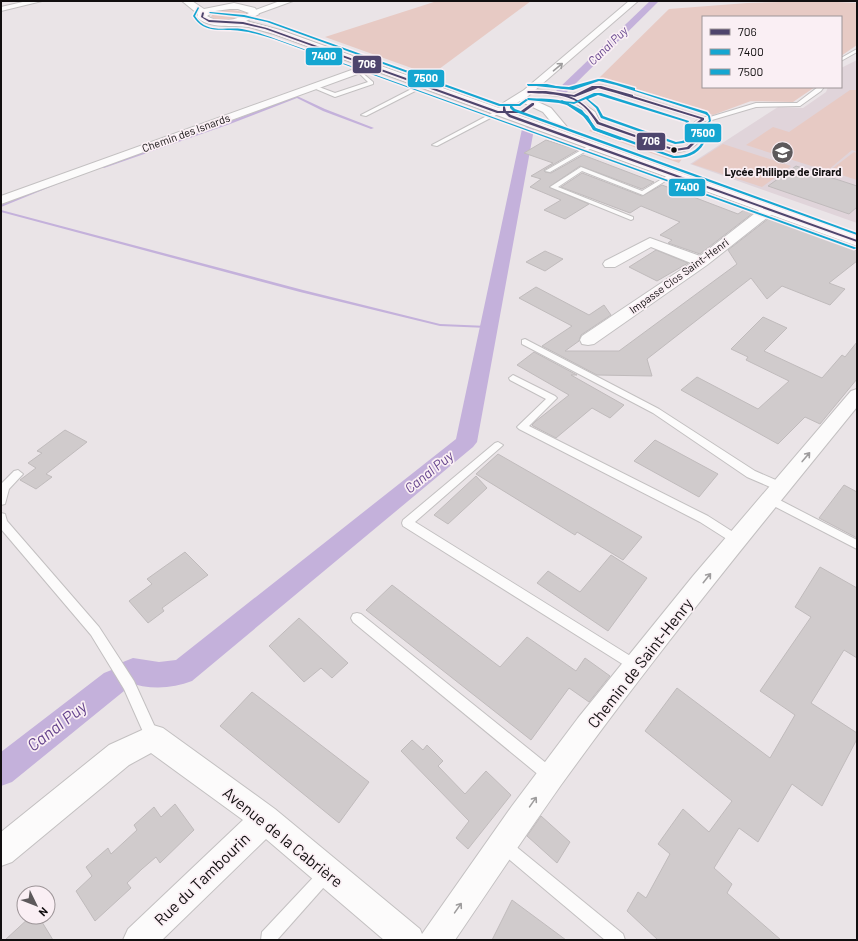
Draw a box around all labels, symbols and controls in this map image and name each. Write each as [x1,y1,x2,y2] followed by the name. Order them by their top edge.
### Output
[702,16,842,88] legend
[585,23,630,67] water label: Canal Puy
[738,24,757,38] text: 706
[738,44,764,58] text: 7400
[305,47,343,66] line badge: 7400
[312,49,336,62] text: 7400
[352,55,382,74] line badge: 706
[358,57,376,70] text: 706
[552,62,563,71] one-way arrow
[738,64,763,78] text: 7500
[407,69,445,88] line badge: 7500
[414,71,438,84] text: 7500
[140,111,232,154] street label: Chemin des Isnards
[684,123,722,143] line badge: 7500
[691,126,715,139] text: 7500
[636,132,666,151] line badge: 706
[642,134,660,147] text: 706
[770,139,796,165] school or university icon: Lycée Philippe de Girard
[669,145,679,155] unlabelled marker
[725,165,841,178] place label: Lycée Philippe de Girard
[668,178,706,197] line badge: 7400
[675,180,699,193] text: 7400
[627,235,731,316] street label: Impasse Clos Saint-Henri
[401,446,457,496] water label: Canal Puy
[801,451,810,462] one-way arrow
[703,572,711,583] one-way arrow
[583,593,697,731] street label: Chemin de Saint-Henry
[23,696,90,755] water label: Canal Puy
[220,782,347,891] street label: Avenue de la Cabrière
[529,797,537,808] one-way arrow
[150,828,253,929] street label: Rue du Tambourin
[16,885,56,925] north arrow
[454,903,462,914] one-way arrow
[36,905,51,919] text: N

